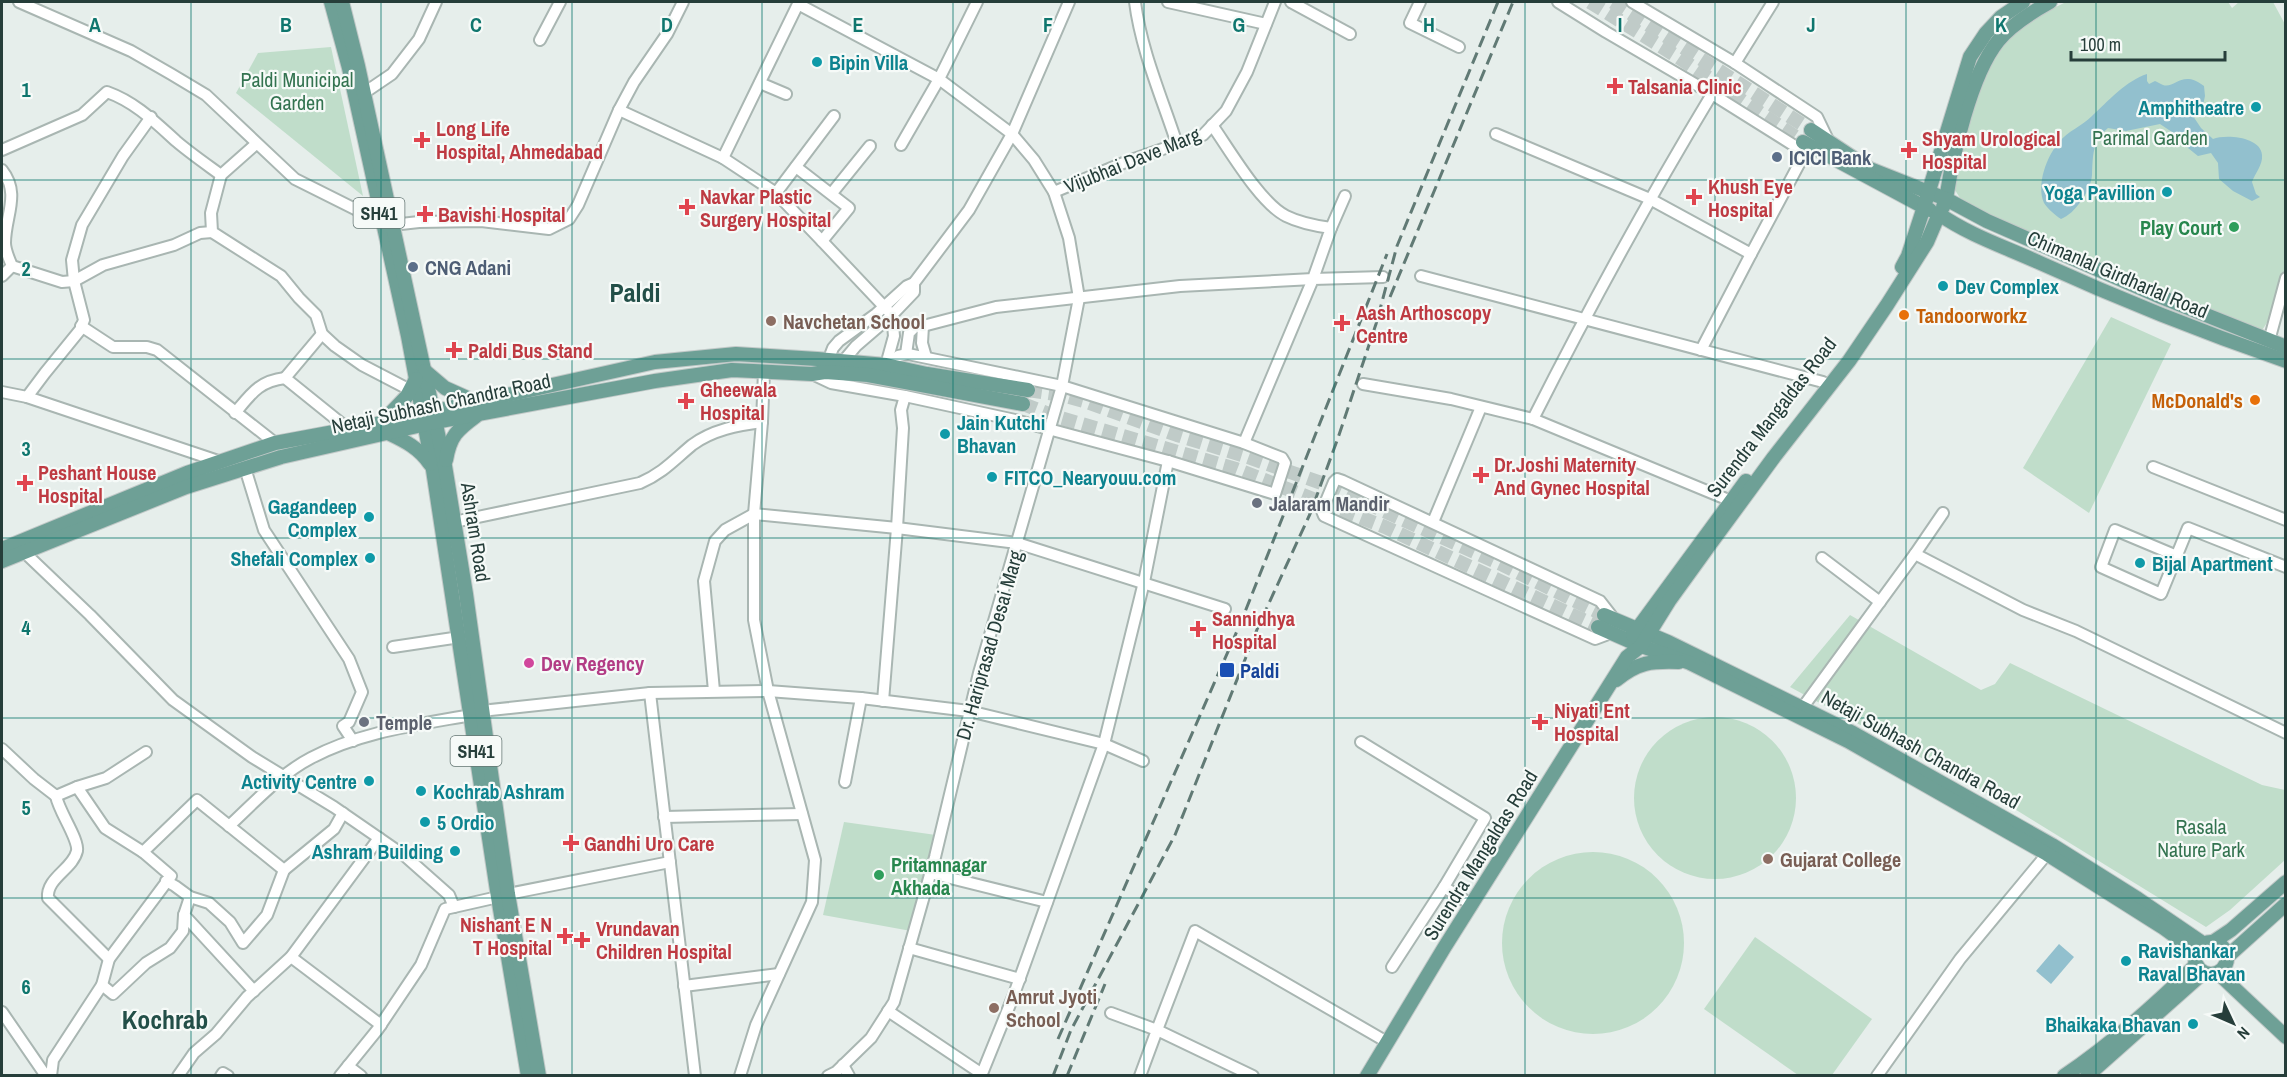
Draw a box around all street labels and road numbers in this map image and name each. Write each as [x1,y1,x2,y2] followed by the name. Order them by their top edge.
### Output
[1060,120,1204,200] street label: Vijubhai Dave Marg
[354,198,404,228] road number: SH41
[2023,224,2213,324] street label: Chimanlal Girdharlal Road
[1700,331,1842,503] street label: Surendra Mangaldas Road
[329,367,553,439] street label: Netaji Subhash Chandra Road
[455,479,497,584] street label: Ashram Road
[949,547,1029,743] street label: Dr. Hariprasad Desai Marg
[1817,683,2025,815] street label: Netaji Subhash Chandra Road
[450,736,502,766] road number: SH41
[1417,765,1543,945] street label: Surendra Mangaldas Road

